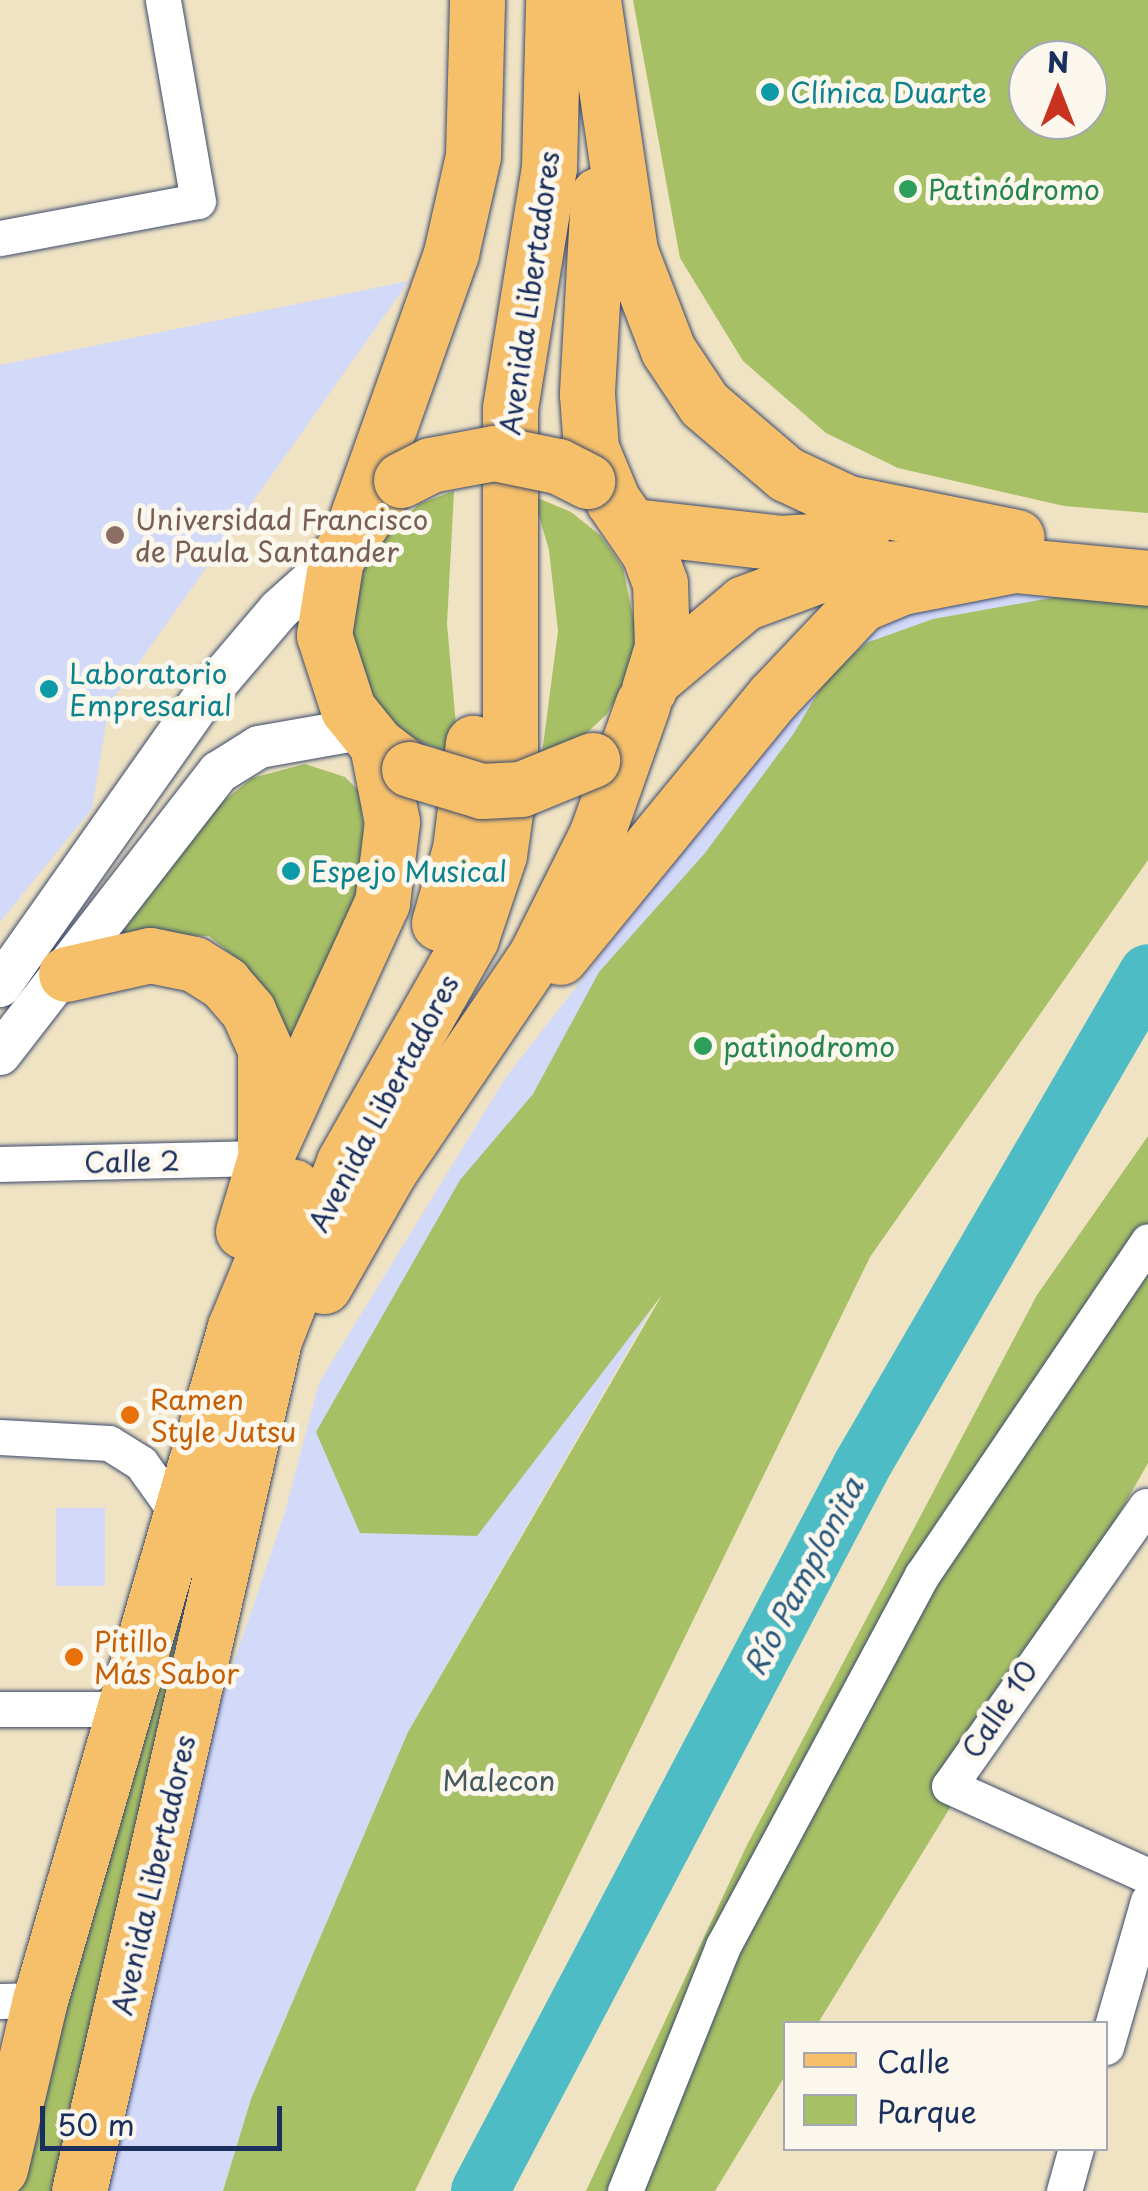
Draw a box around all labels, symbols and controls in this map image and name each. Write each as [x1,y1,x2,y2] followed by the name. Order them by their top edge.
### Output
[1008,40,1108,140] north arrow
[1047,40,1069,83] text: N
[790,75,988,109] place label: Clínica Duarte
[759,81,781,103] marker: Clínica Duarte
[493,149,565,437] street label: Avenida Libertadores
[928,172,1100,206] place label: Patinódromo
[897,178,919,200] marker: Patinódromo
[135,502,430,568] place label: Universidad Francisco de Paula Santander
[104,524,126,546] marker: Universidad Francisco de Paula Santander
[69,656,232,722] place label: Laboratorio Empresarial
[38,678,60,700] marker: Laboratorio Empresarial
[311,854,508,888] place label: Espejo Musical
[280,860,302,882] marker: Espejo Musical
[301,969,465,1237] street label: Avenida Libertadores
[723,1029,895,1063] place label: patinodromo
[692,1035,714,1057] marker: patinodromo
[83,1143,181,1179] street label: Calle 2
[150,1382,299,1448] place label: Ramen Style Jutsu
[119,1404,141,1426] marker: Ramen Style Jutsu
[735,1470,871,1682] water label: Río Pamplonita
[94,1624,240,1690] place label: Pitillo Más Sabor
[63,1646,85,1668] marker: Pitillo Más Sabor
[954,1654,1044,1764] street label: Calle 10
[105,1732,201,2018] street label: Avenida Libertadores
[443,1763,555,1797] park label: Malecon
[783,2021,1108,2151] legend
[877,2038,950,2083] text: Calle
[45,2086,288,2148] scale bar
[877,2088,977,2133] text: Parque
[57,2101,135,2146] text: 50 m

